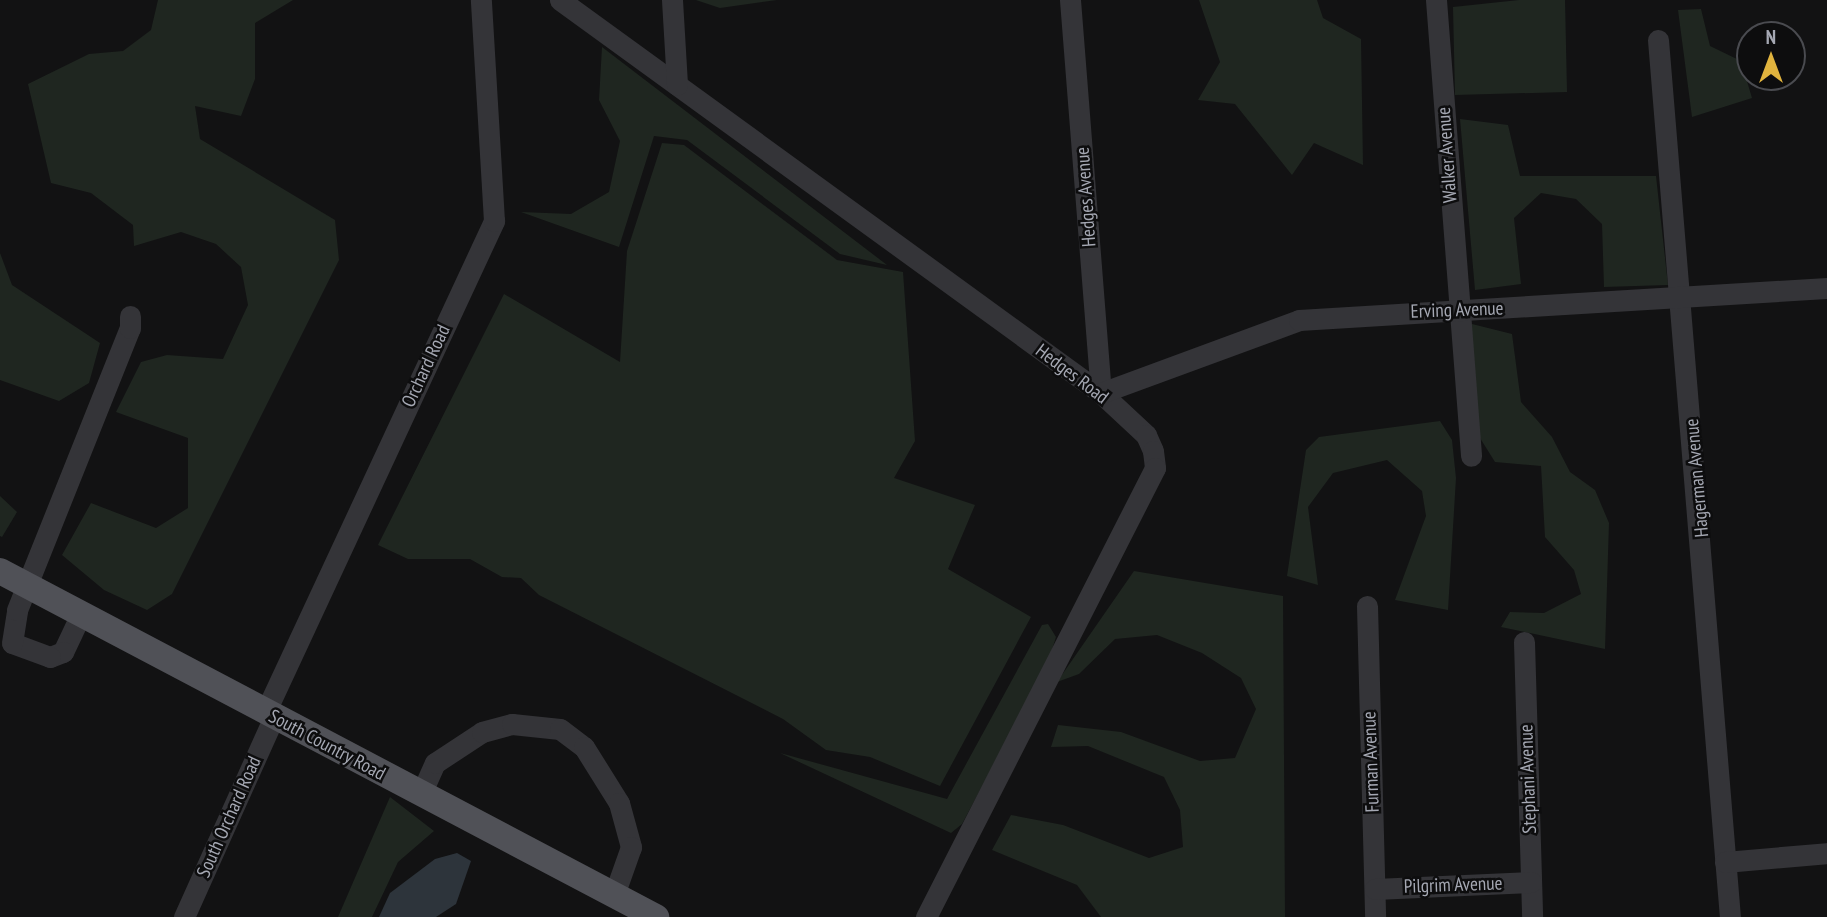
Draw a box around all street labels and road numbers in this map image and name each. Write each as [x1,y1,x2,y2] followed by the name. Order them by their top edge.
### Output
[1432,106,1462,204] street label: Walker Avenue
[1071,146,1101,248] street label: Hedges Avenue
[1410,297,1504,323] street label: Erving Avenue
[397,321,455,411] street label: Orchard Road
[1031,339,1113,409] street label: Hedges Road
[1680,418,1714,538] street label: Hagerman Avenue
[265,705,389,785] street label: South Country Road
[1358,711,1384,813] street label: Furman Avenue
[1515,724,1541,834] street label: Stephani Avenue
[192,753,266,881] street label: South Orchard Road
[1403,872,1503,898] street label: Pilgrim Avenue

